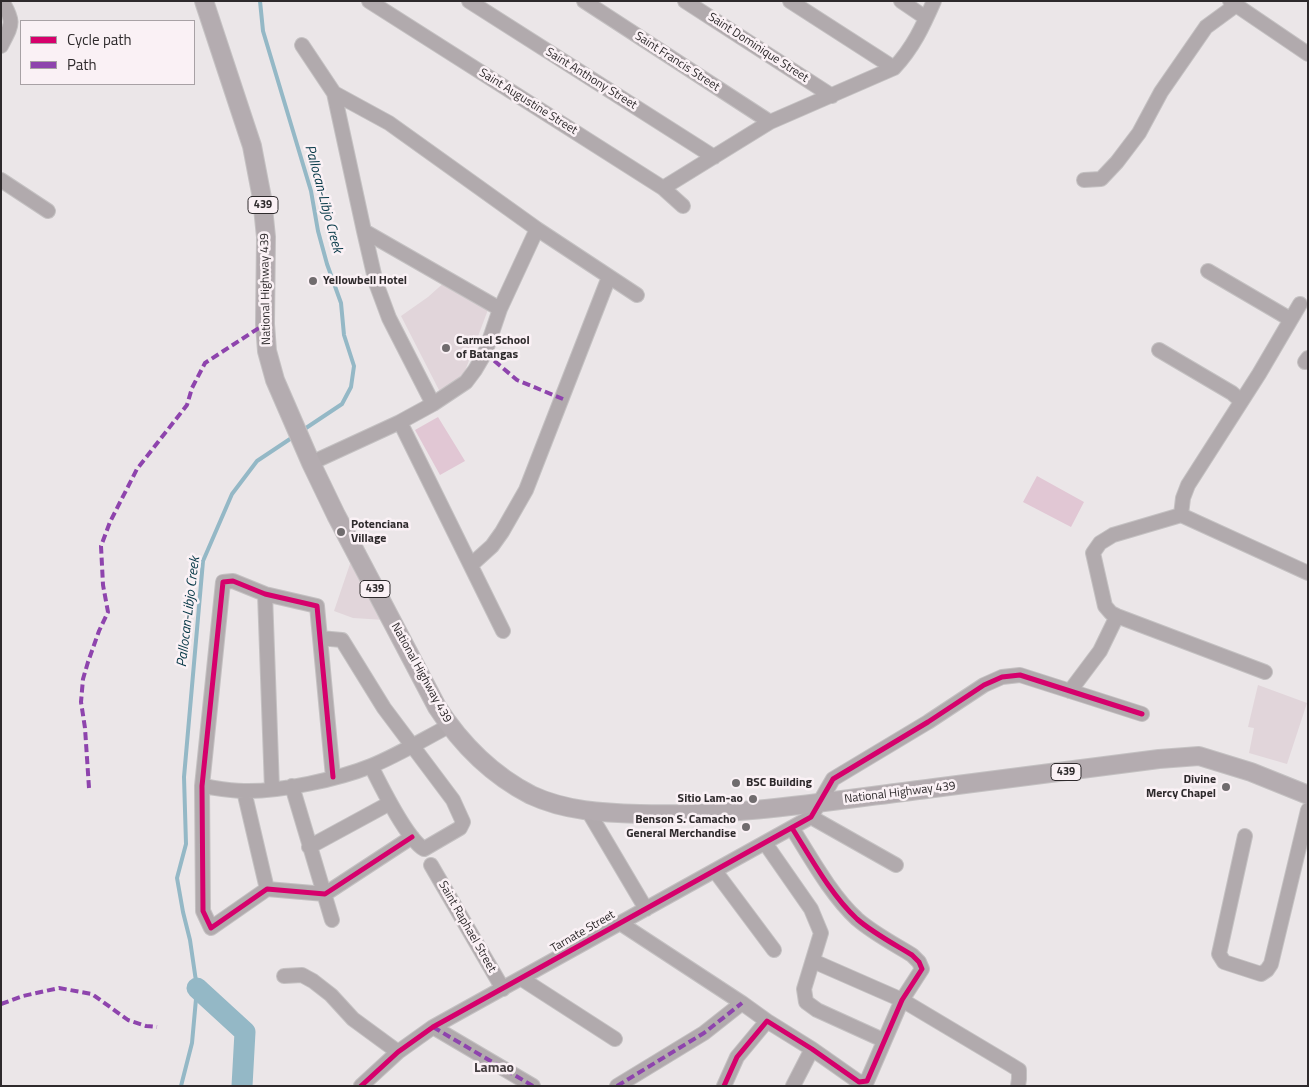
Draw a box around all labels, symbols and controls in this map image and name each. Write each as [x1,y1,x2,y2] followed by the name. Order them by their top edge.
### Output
[705,10,811,86] street label: Saint Dominique Street
[20,20,195,85] legend
[67,28,132,51] text: Cycle path
[632,29,722,95] street label: Saint Francis Street
[543,45,639,113] street label: Saint Anthony Street
[67,53,97,76] text: Path
[476,66,580,138] street label: Saint Augustine Street
[301,143,345,255] water label: Pallocan-Libjo Creek
[248,196,278,214] road number: 439
[258,233,274,345] street label: National Highway 439
[323,274,407,288] place label: Yellowbell Hotel
[307,275,319,287] marker: Yellowbell Hotel
[456,334,530,362] place label: Carmel School of Batangas
[440,342,452,354] marker: Carmel School of Batangas
[351,518,409,546] place label: Potenciana Village
[335,526,347,538] marker: Potenciana Village
[174,556,204,668] water label: Pallocan-Libjo Creek
[360,580,390,598] road number: 439
[388,620,454,726] street label: National Highway 439
[1051,764,1081,780] road number: 439
[1146,773,1216,801] place label: Divine Mercy Chapel
[746,776,812,790] place label: BSC Building
[730,777,742,789] marker: BSC Building
[844,779,956,807] street label: National Highway 439
[1220,781,1232,793] marker: Divine Mercy Chapel
[678,792,743,806] place label: Sitio Lam-ao
[747,793,759,805] marker: Sitio Lam-ao
[626,813,736,841] place label: Benson S. Camacho General Merchandise
[740,821,752,833] marker: Benson S. Camacho General Merchandise
[435,879,499,975] street label: Saint Raphael Street
[548,908,618,956] street label: Tarnate Street
[474,1061,514,1077] district label: Lamao

